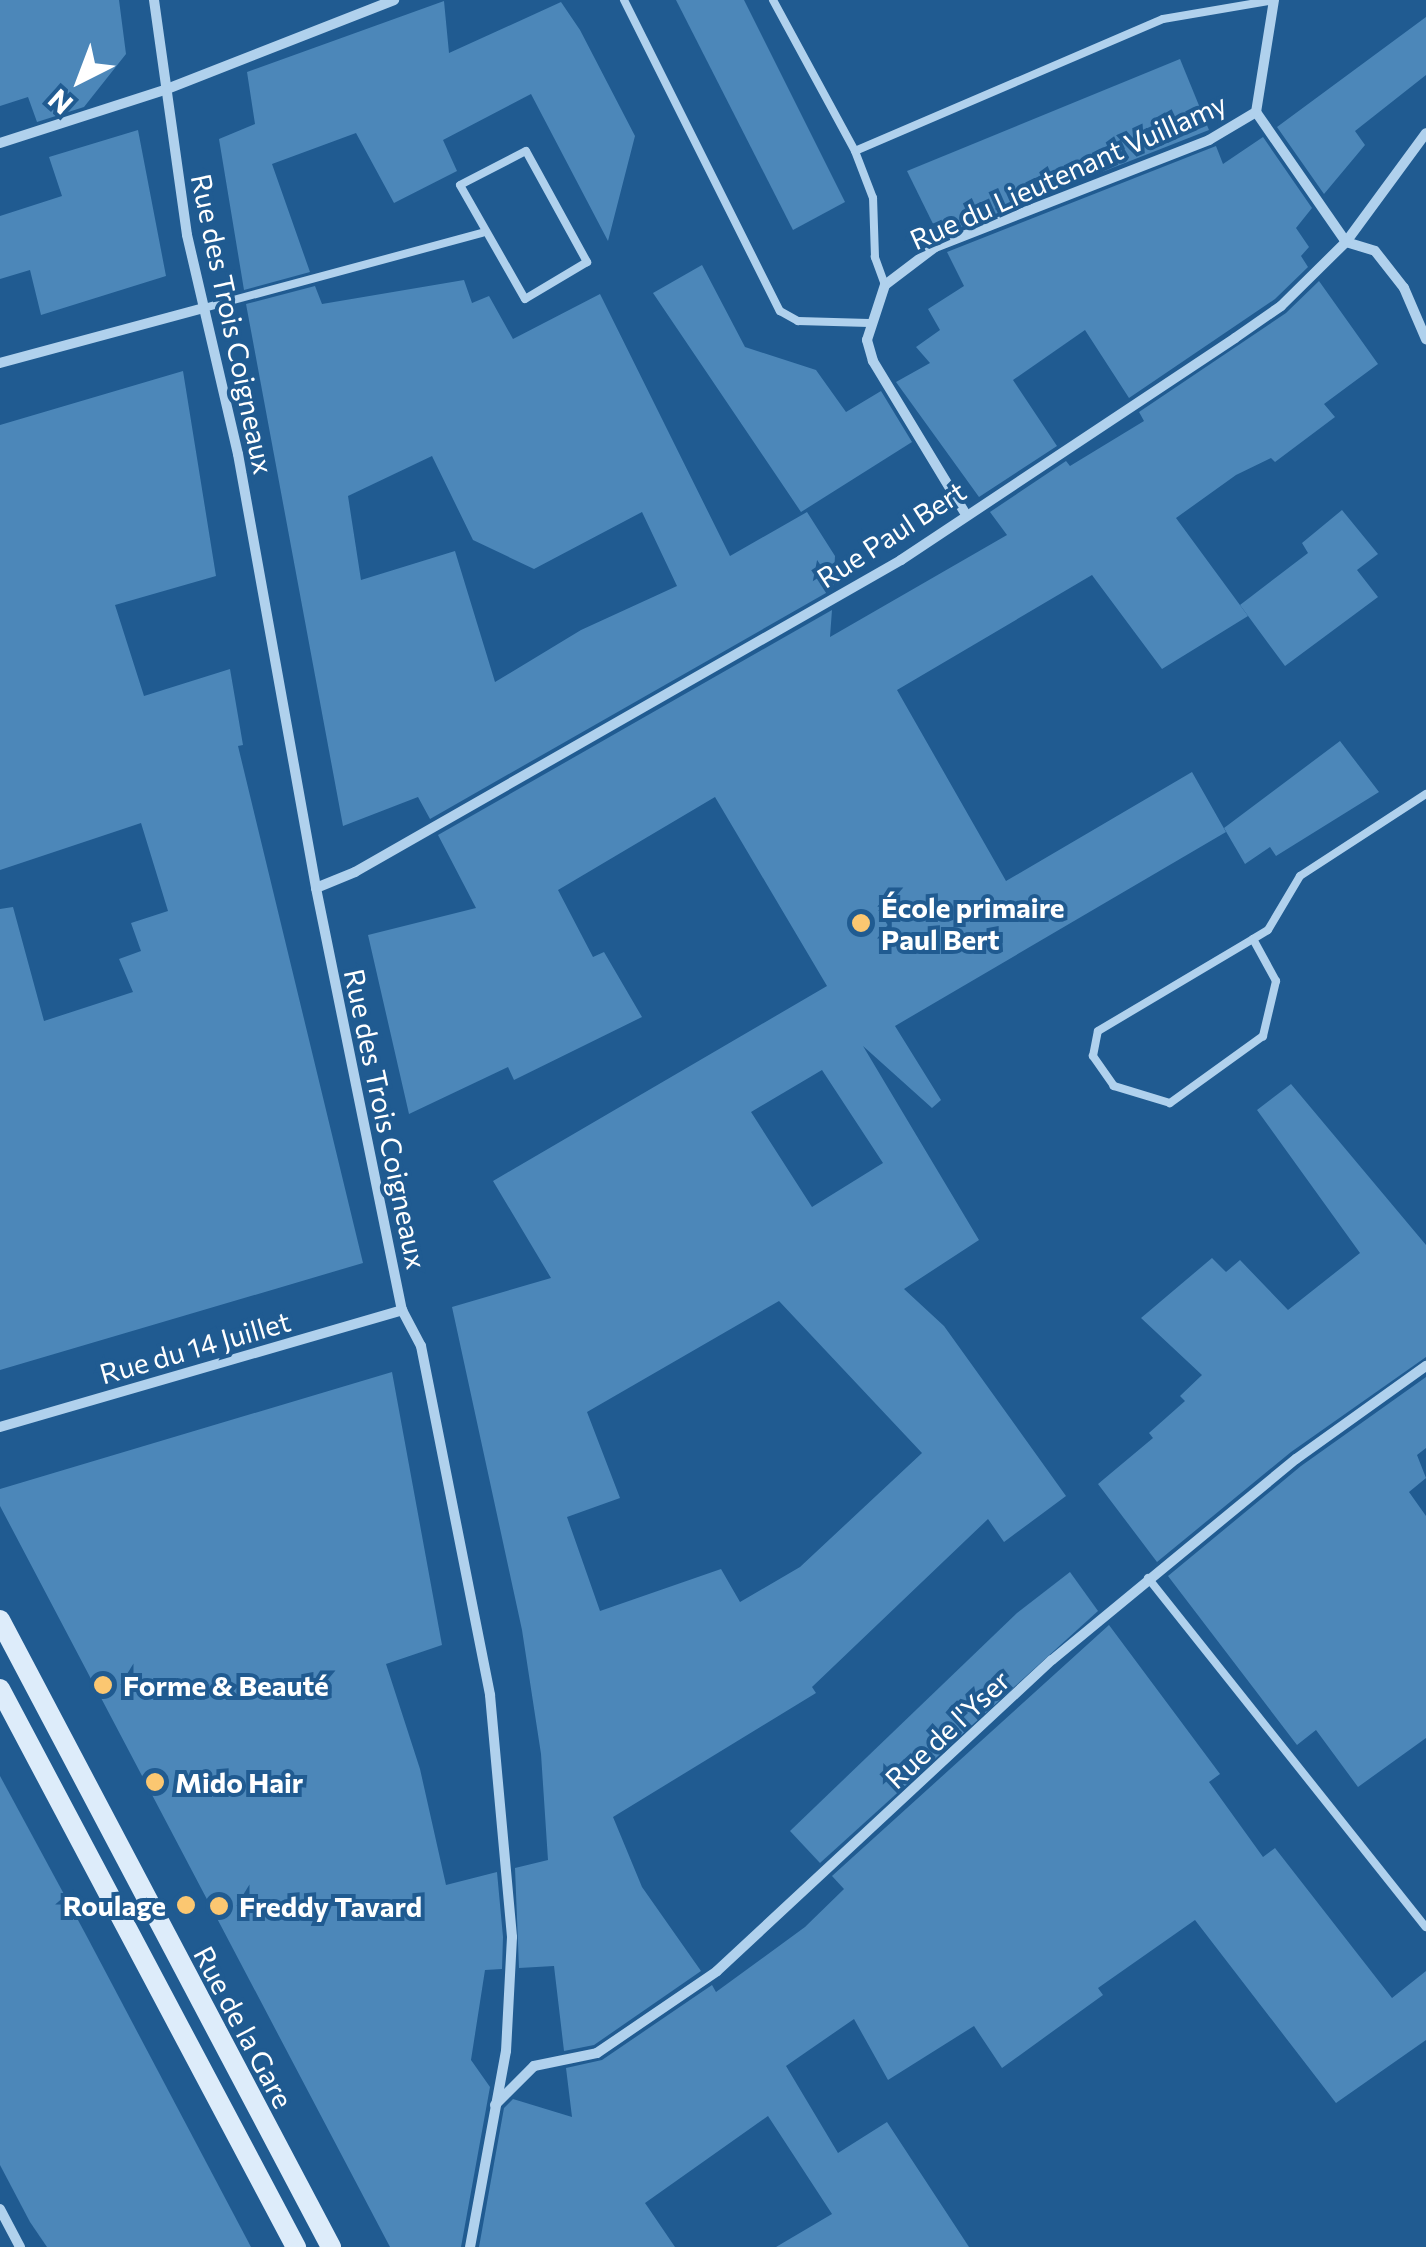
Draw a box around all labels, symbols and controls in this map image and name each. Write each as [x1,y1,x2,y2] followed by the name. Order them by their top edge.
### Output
[30,30,130,130] north arrow
[41,83,79,122] text: N
[905,86,1231,256] street label: Rue du Lieutenant Vuillamy
[185,171,281,477] street label: Rue des Trois Coigneaux
[810,474,972,594] street label: Rue Paul Bert
[881,890,1065,956] place label: École primaire Paul Bert
[850,912,872,934] marker: École primaire Paul Bert
[338,966,434,1272] street label: Rue des Trois Coigneaux
[96,1304,294,1390] street label: Rue du 14 Juillet
[878,1663,1016,1795] street label: Rue de l'Yser
[123,1668,329,1702] place label: Forme & Beauté
[92,1674,114,1696] marker: Forme & Beauté
[175,1765,303,1799] place label: Mido Hair
[144,1771,166,1793] marker: Mido Hair
[63,1888,166,1922] place label: Roulage
[239,1889,422,1923] place label: Freddy Tavard
[175,1894,197,1916] marker: Roulage
[208,1895,230,1917] marker: Freddy Tavard
[187,1940,301,2114] street label: Rue de la Gare

